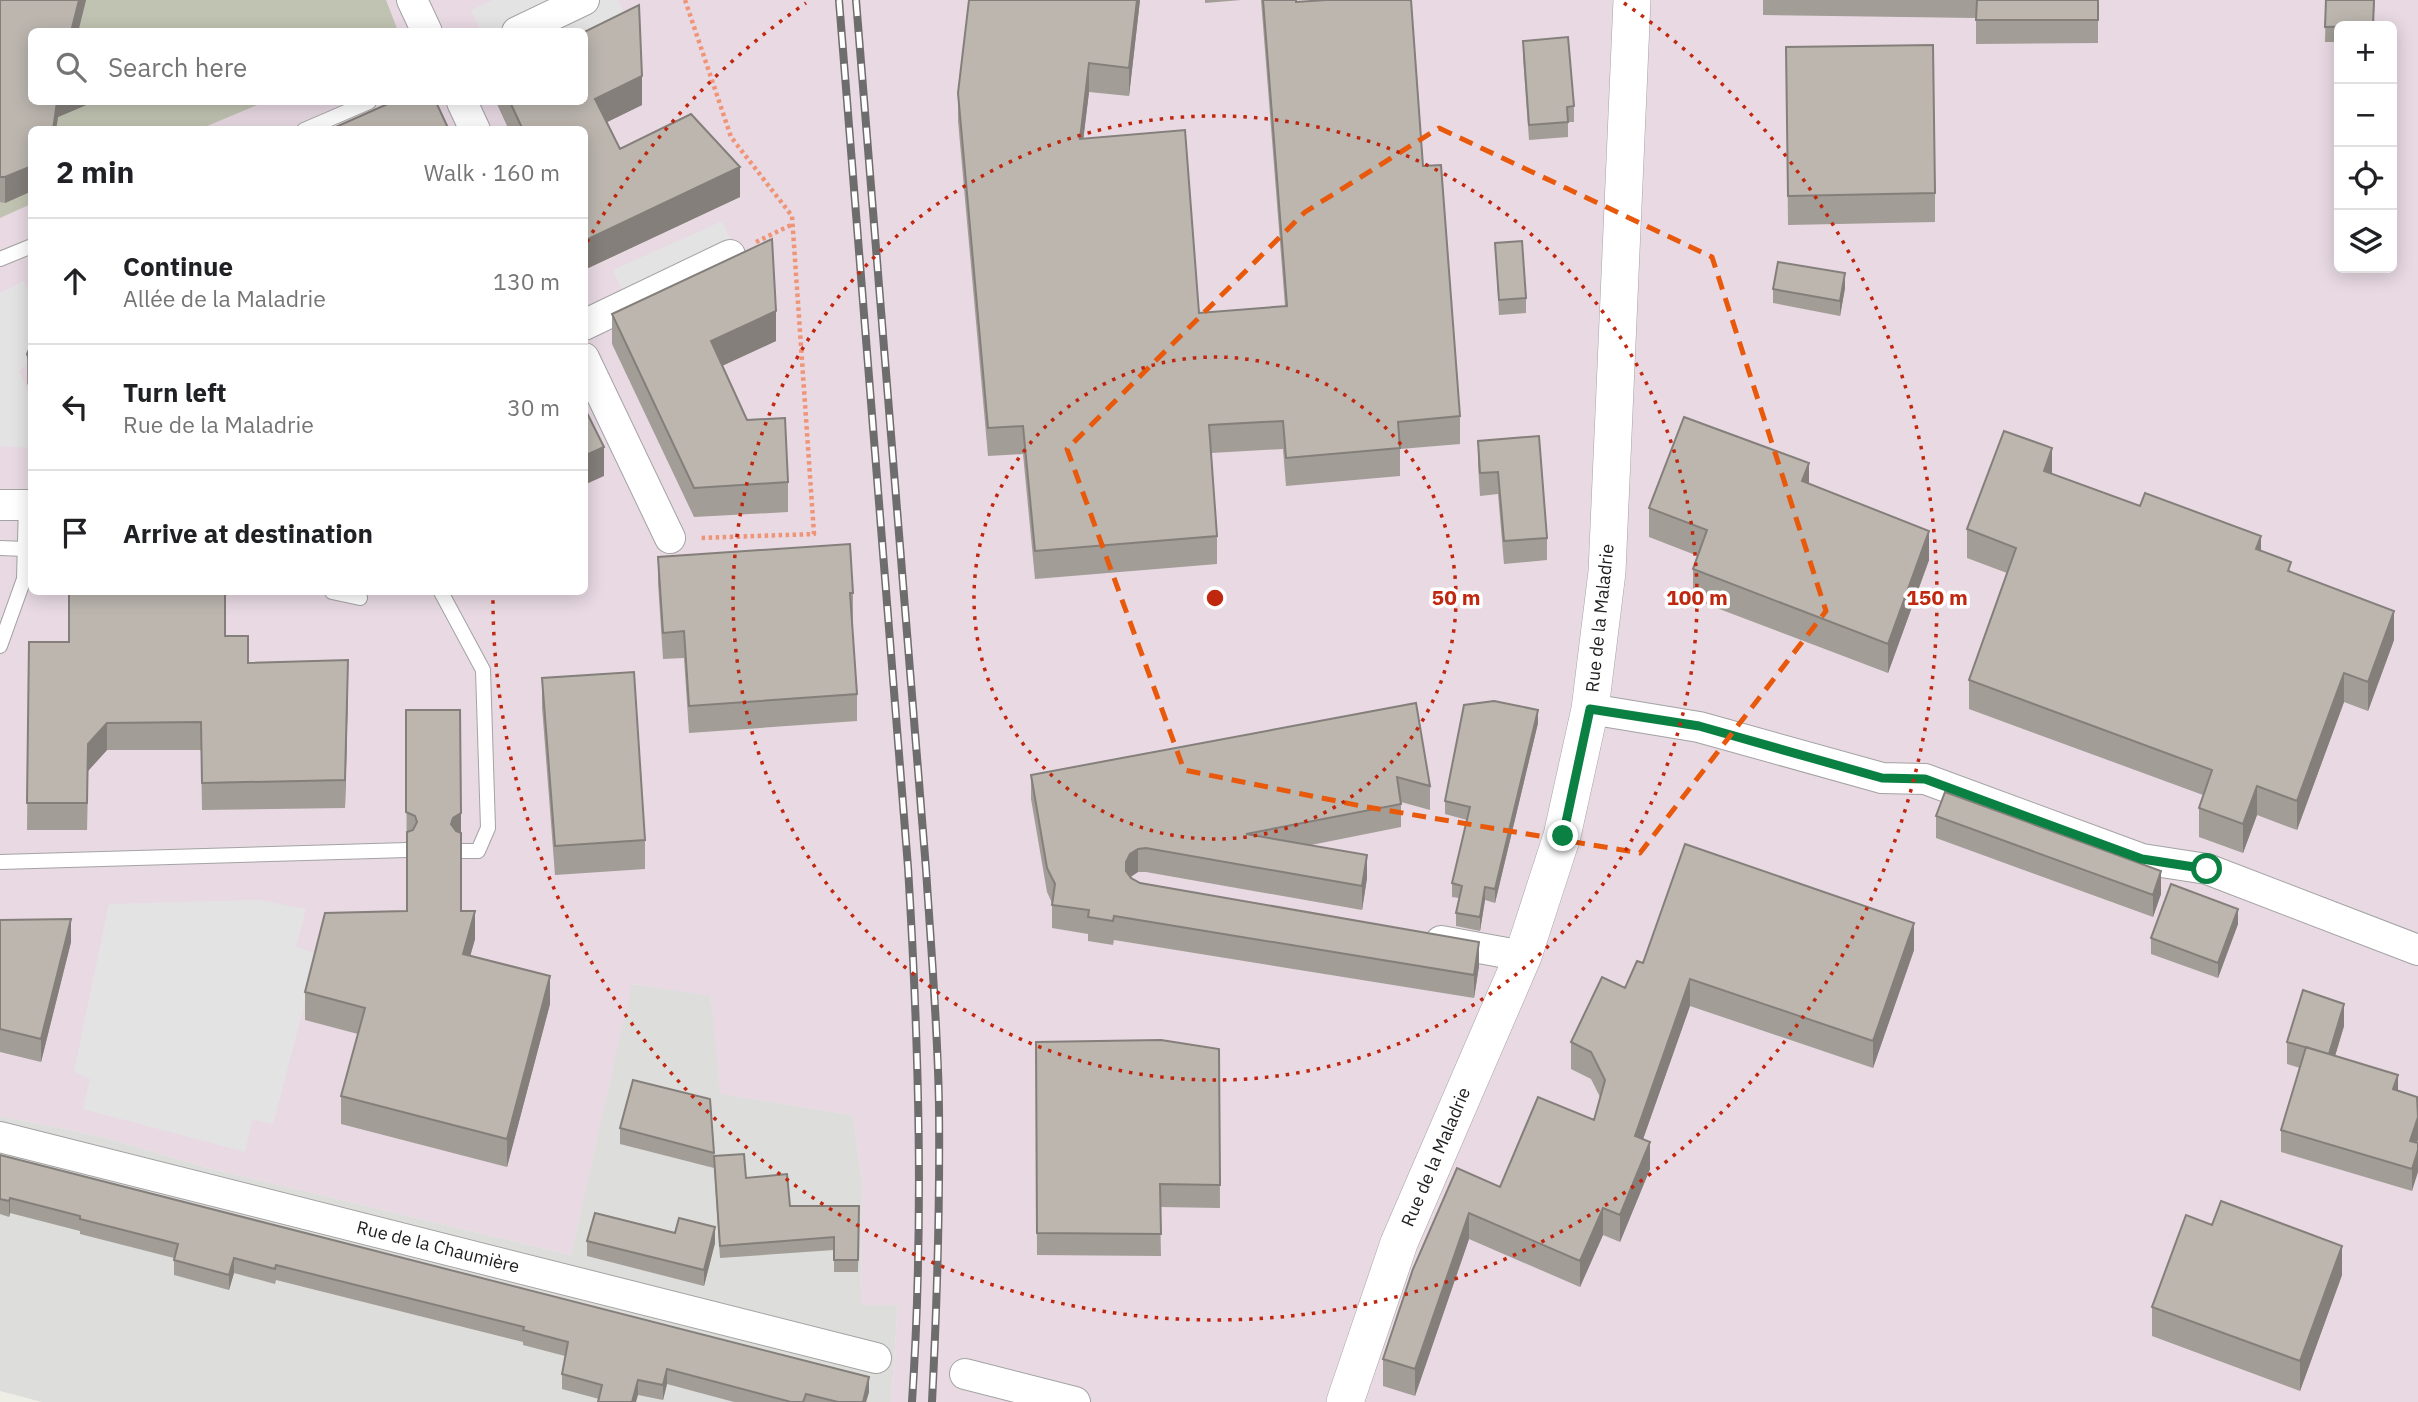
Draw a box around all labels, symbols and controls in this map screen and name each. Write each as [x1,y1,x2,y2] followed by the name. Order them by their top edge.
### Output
[2334,21,2397,273] map controls
[2334,21,2397,84] button: +
[28,28,588,105] search box
[52,48,90,86] icon: search
[108,50,247,84] text: Search here
[2334,84,2397,147] button: −
[2334,147,2397,210] button: locate
[56,152,134,191] text: 2 min
[424,157,560,187] text: Walk · 160 m
[2334,210,2397,273] button: layers
[123,249,233,283] text: Continue
[56,262,94,300] icon: ahead
[493,266,560,296] text: 130 m
[123,283,326,313] text: Allée de la Maladrie
[123,375,226,409] text: Turn left
[56,388,94,426] icon: left
[507,392,560,422] text: 30 m
[123,409,314,439] text: Rue de la Maladrie
[56,514,94,552] icon: arrive
[123,516,373,550] text: Arrive at destination
[1580,542,1619,693] street label: Rue de la Maladrie
[1432,583,1480,611] text: 50 m
[1666,583,1728,611] text: 100 m
[1906,583,1968,611] text: 150 m
[1203,586,1227,610] centre of rings
[1547,820,1578,851] route end
[2191,853,2222,884] route start
[1396,1083,1475,1230] street label: Rue de la Maladrie
[354,1215,522,1278] street label: Rue de la Chaumière

